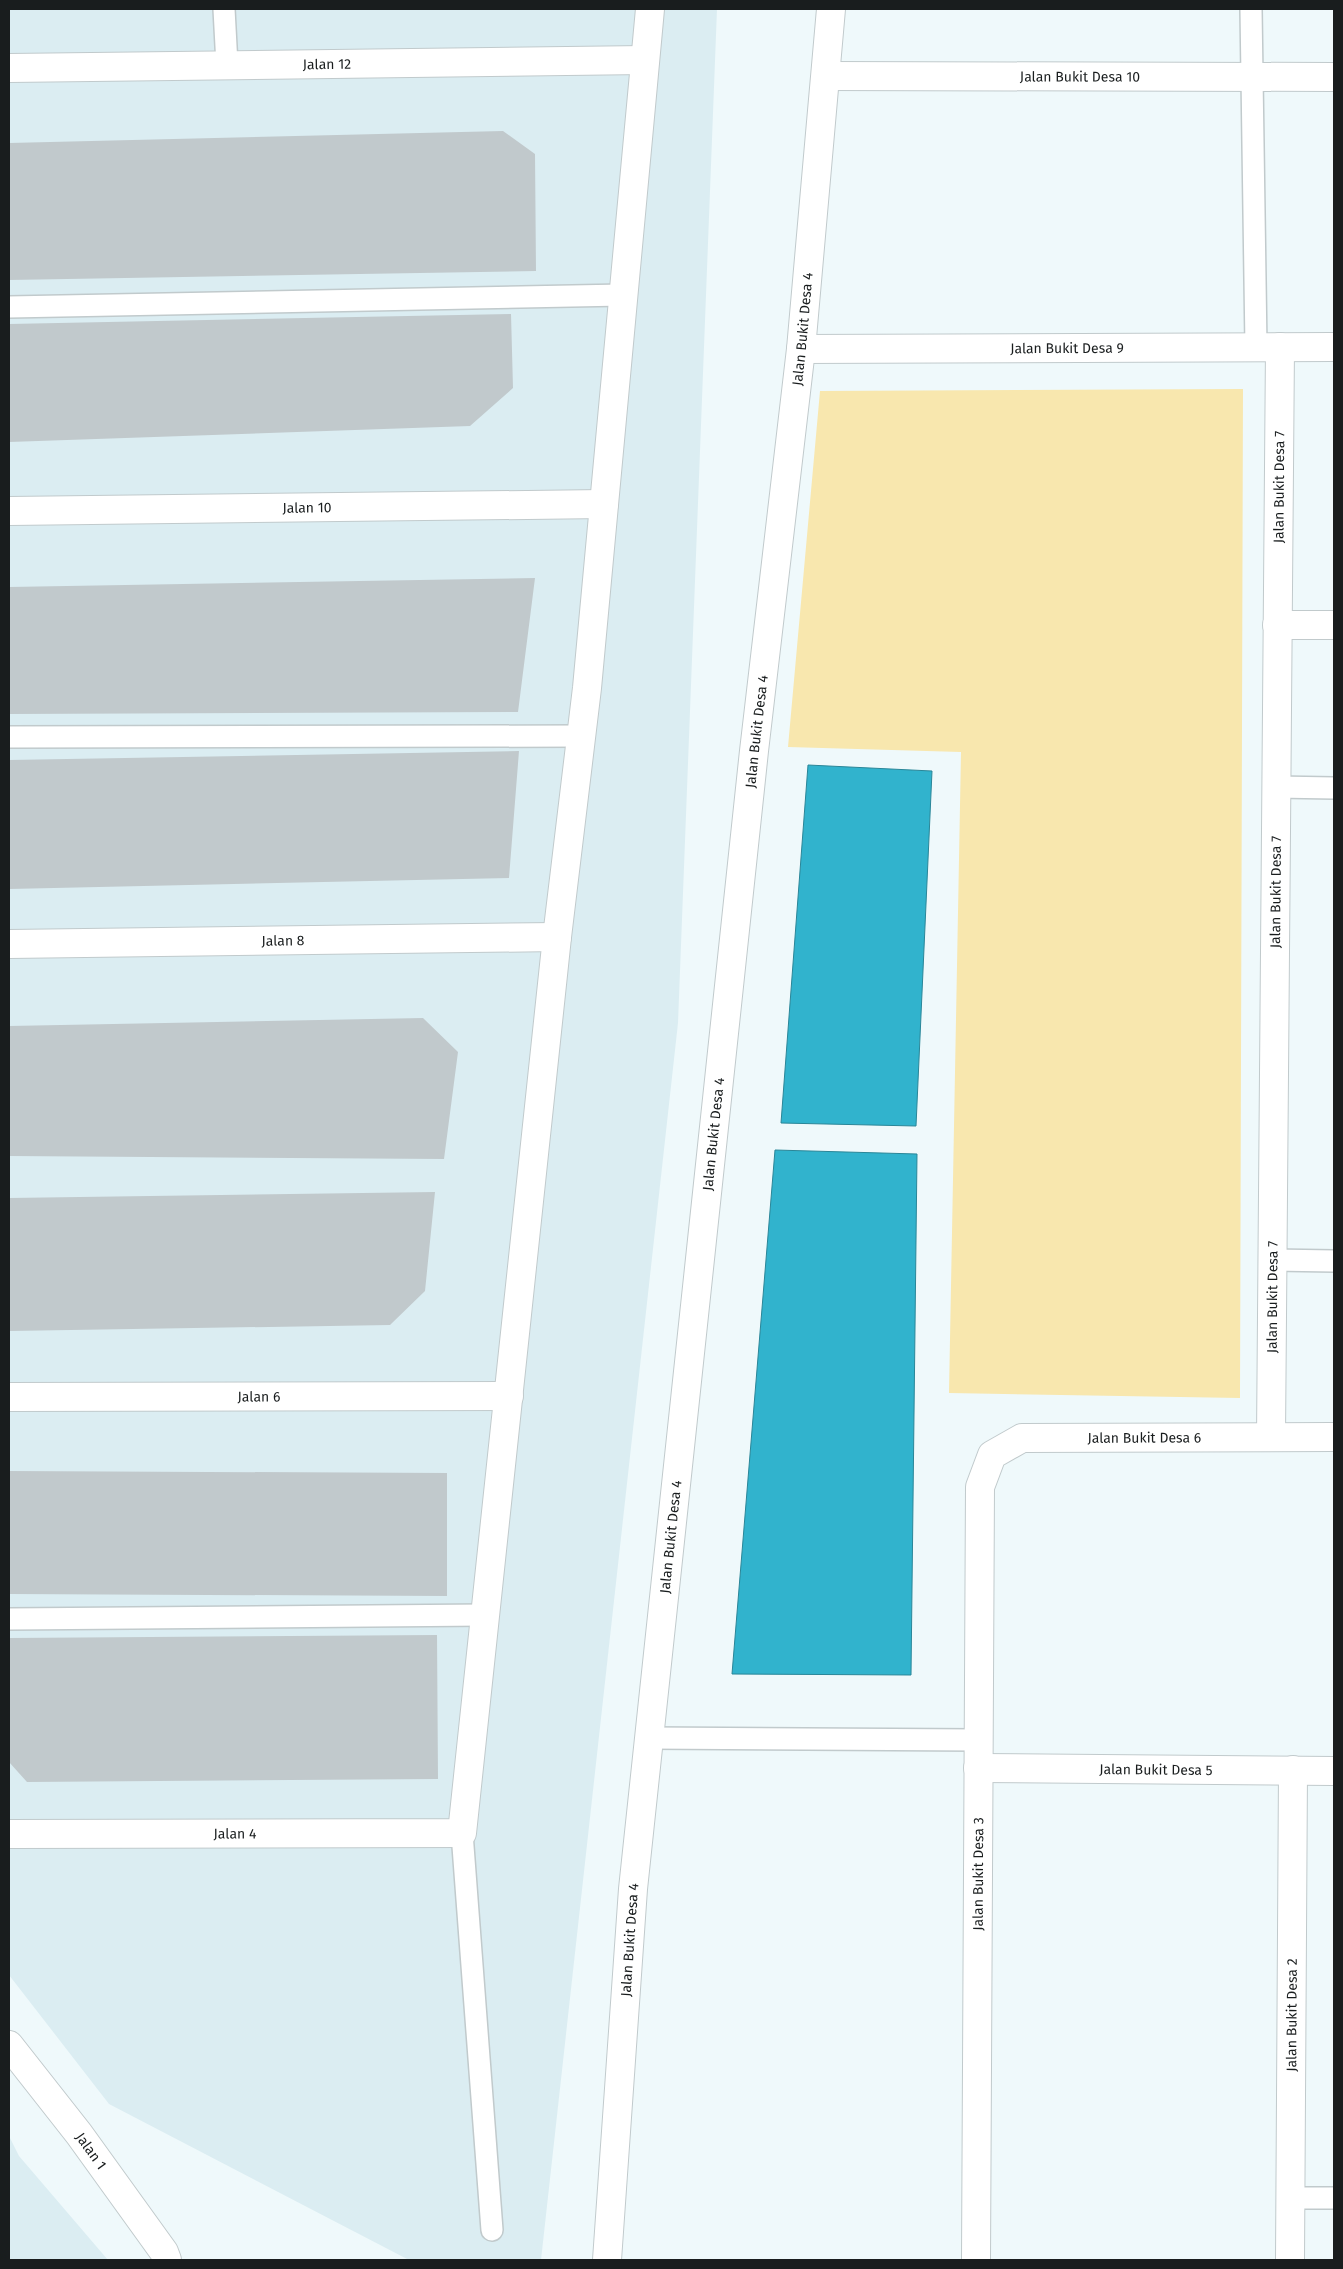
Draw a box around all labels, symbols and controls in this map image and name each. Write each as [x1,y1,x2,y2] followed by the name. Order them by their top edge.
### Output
[303,56,351,73] street label: Jalan 12
[1020,68,1140,86] street label: Jalan Bukit Desa 10
[789,271,817,387] street label: Jalan Bukit Desa 4
[1010,340,1124,357] street label: Jalan Bukit Desa 9
[1270,431,1288,543] street label: Jalan Bukit Desa 7
[282,499,332,517] street label: Jalan 10
[742,673,772,789] street label: Jalan Bukit Desa 4
[1267,836,1285,948] street label: Jalan Bukit Desa 7
[261,932,305,950] street label: Jalan 8
[699,1076,728,1192] street label: Jalan Bukit Desa 4
[1264,1241,1282,1353] street label: Jalan Bukit Desa 7
[238,1388,280,1406] street label: Jalan 6
[1087,1429,1201,1447] street label: Jalan Bukit Desa 6
[656,1479,685,1594] street label: Jalan Bukit Desa 4
[1099,1761,1213,1779] street label: Jalan Bukit Desa 5
[970,1817,987,1931] street label: Jalan Bukit Desa 3
[214,1825,257,1843] street label: Jalan 4
[617,1882,643,1997] street label: Jalan Bukit Desa 4
[1283,1958,1301,2072] street label: Jalan Bukit Desa 2
[72,2129,110,2173] street label: Jalan 1

